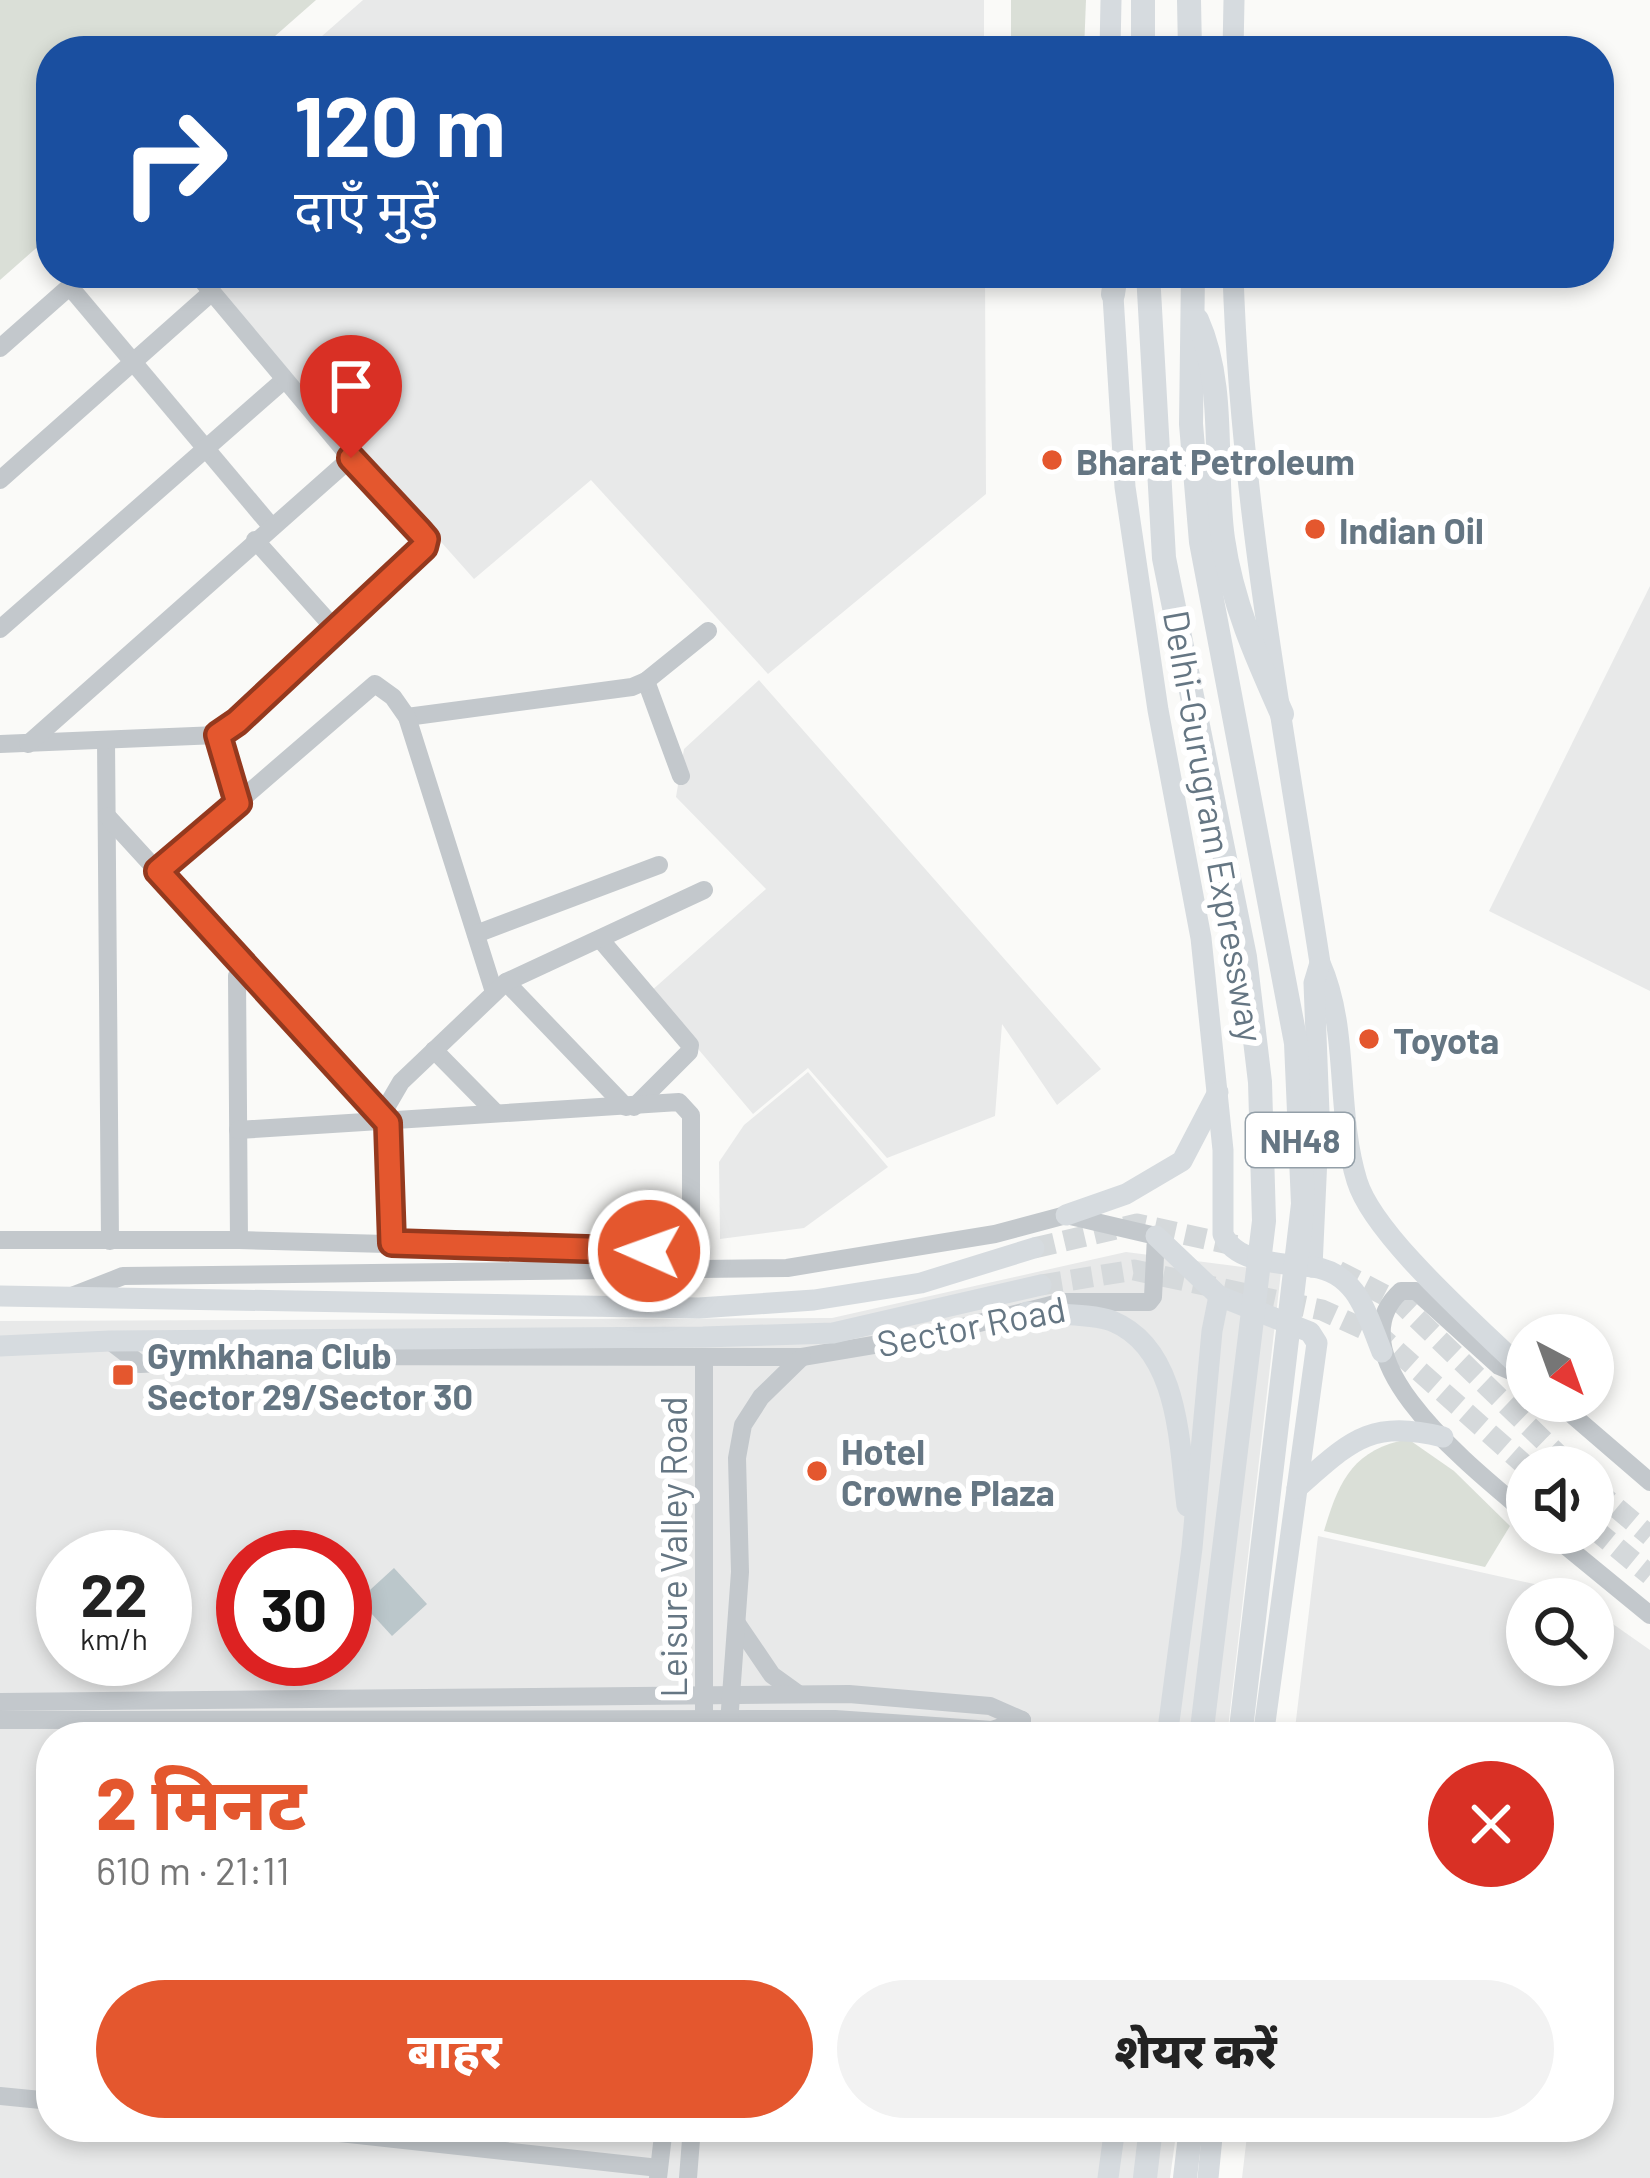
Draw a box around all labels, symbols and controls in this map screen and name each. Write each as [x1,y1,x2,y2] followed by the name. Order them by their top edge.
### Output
[294,73,506,174] text: 120 m
[96,84,252,240] icon: right
[294,175,439,240] text: दाएँ मुड़ें
[300,335,402,458] pin
[318,353,384,419] icon: arrive
[1076,439,1355,482] place label: Bharat Petroleum
[1039,447,1065,473] marker: Bharat Petroleum
[1339,508,1484,551] place label: Indian Oil
[1302,516,1328,542] marker: Indian Oil
[1156,607,1274,1045] street label: Delhi-Gurugram Expressway
[1393,1018,1499,1061] place label: Toyota
[1356,1026,1382,1052] marker: Toyota
[1246,1113,1354,1167] road number: NH48
[586,1188,712,1314] position arrow
[873,1286,1069,1364] street label: Sector Road
[1506,1314,1614,1422] north arrow
[1506,1314,1614,1686] map controls
[147,1333,473,1417] place label: Gymkhana Club Sector 29/Sector 30
[110,1362,136,1388] marker: Gymkhana Club Sector 29/Sector 30
[651,1396,694,1698] street label: Leisure Valley Road
[841,1429,1055,1513] place label: Hotel Crowne Plaza
[1506,1446,1614,1554] button: sound
[804,1458,830,1484] marker: Hotel Crowne Plaza
[216,1530,372,1686] speed limit sign: 30
[80,1557,148,1629] text: 22
[1506,1578,1614,1686] button: search
[80,1620,148,1656] text: km/h
[96,1758,306,1844] text: 2 मिनट
[1428,1761,1554,1887] button: close
[96,1846,290,1893] text: 610 m · 21:11
[96,1980,813,2118] button: बाहर
[837,1980,1554,2118] button: शेयर करें

